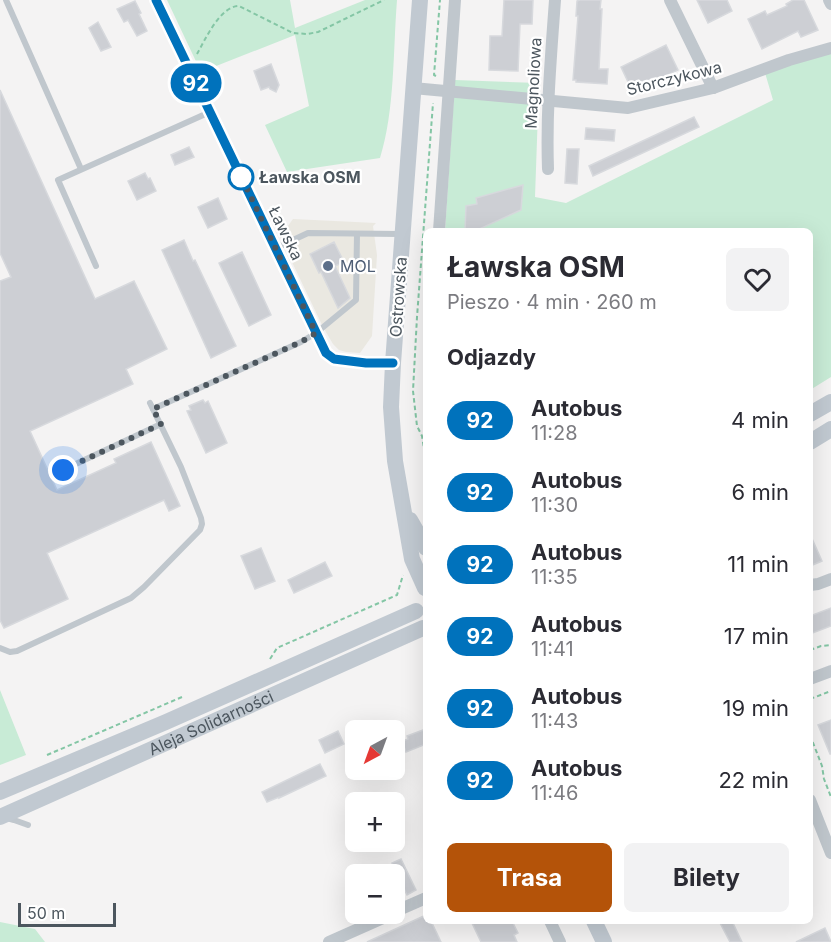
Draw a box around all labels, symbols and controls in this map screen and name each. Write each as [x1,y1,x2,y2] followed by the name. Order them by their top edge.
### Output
[521,37,545,129] street label: Magnoliowa
[624,57,724,99] street label: Storczykowa
[169,64,223,103] line badge: 92
[183,71,209,96] text: 92
[228,164,254,190] marker: Ławska OSM
[259,167,361,187] place label: Ławska OSM
[264,203,308,263] street label: Ławska
[726,248,789,311] button: heart
[447,250,625,284] text: Ławska OSM
[340,256,376,276] place label: MOL
[385,256,411,338] street label: Ostrowska
[321,259,335,273] marker: MOL
[447,290,657,314] text: Pieszo · 4 min · 260 m
[447,344,536,370] text: Odjazdy
[531,395,622,421] text: Autobus
[731,407,789,433] text: 4 min
[467,408,493,433] text: 92
[531,421,578,445] text: 11:28
[48,455,78,485] your location
[531,467,622,493] text: Autobus
[732,479,789,505] text: 6 min
[467,480,493,505] text: 92
[531,493,578,517] text: 11:30
[531,539,622,565] text: Autobus
[727,551,789,577] text: 11 min
[467,552,493,577] text: 92
[531,565,578,589] text: 11:35
[531,611,622,637] text: Autobus
[724,623,789,649] text: 17 min
[467,624,493,649] text: 92
[531,637,574,661] text: 11:41
[531,683,622,709] text: Autobus
[145,686,277,759] street label: Aleja Solidarności
[723,695,789,721] text: 19 min
[467,696,493,721] text: 92
[531,709,578,733] text: 11:43
[345,720,405,780] north arrow
[345,720,405,924] map controls
[531,755,622,781] text: Autobus
[718,767,789,793] text: 22 min
[467,768,493,793] text: 92
[531,781,578,805] text: 11:46
[345,792,405,852] button: +
[447,843,612,912] button: Trasa
[624,843,789,912] button: Bilety
[345,864,405,924] button: −
[18,900,116,928] scale bar
[27,903,65,923] text: 50 m

